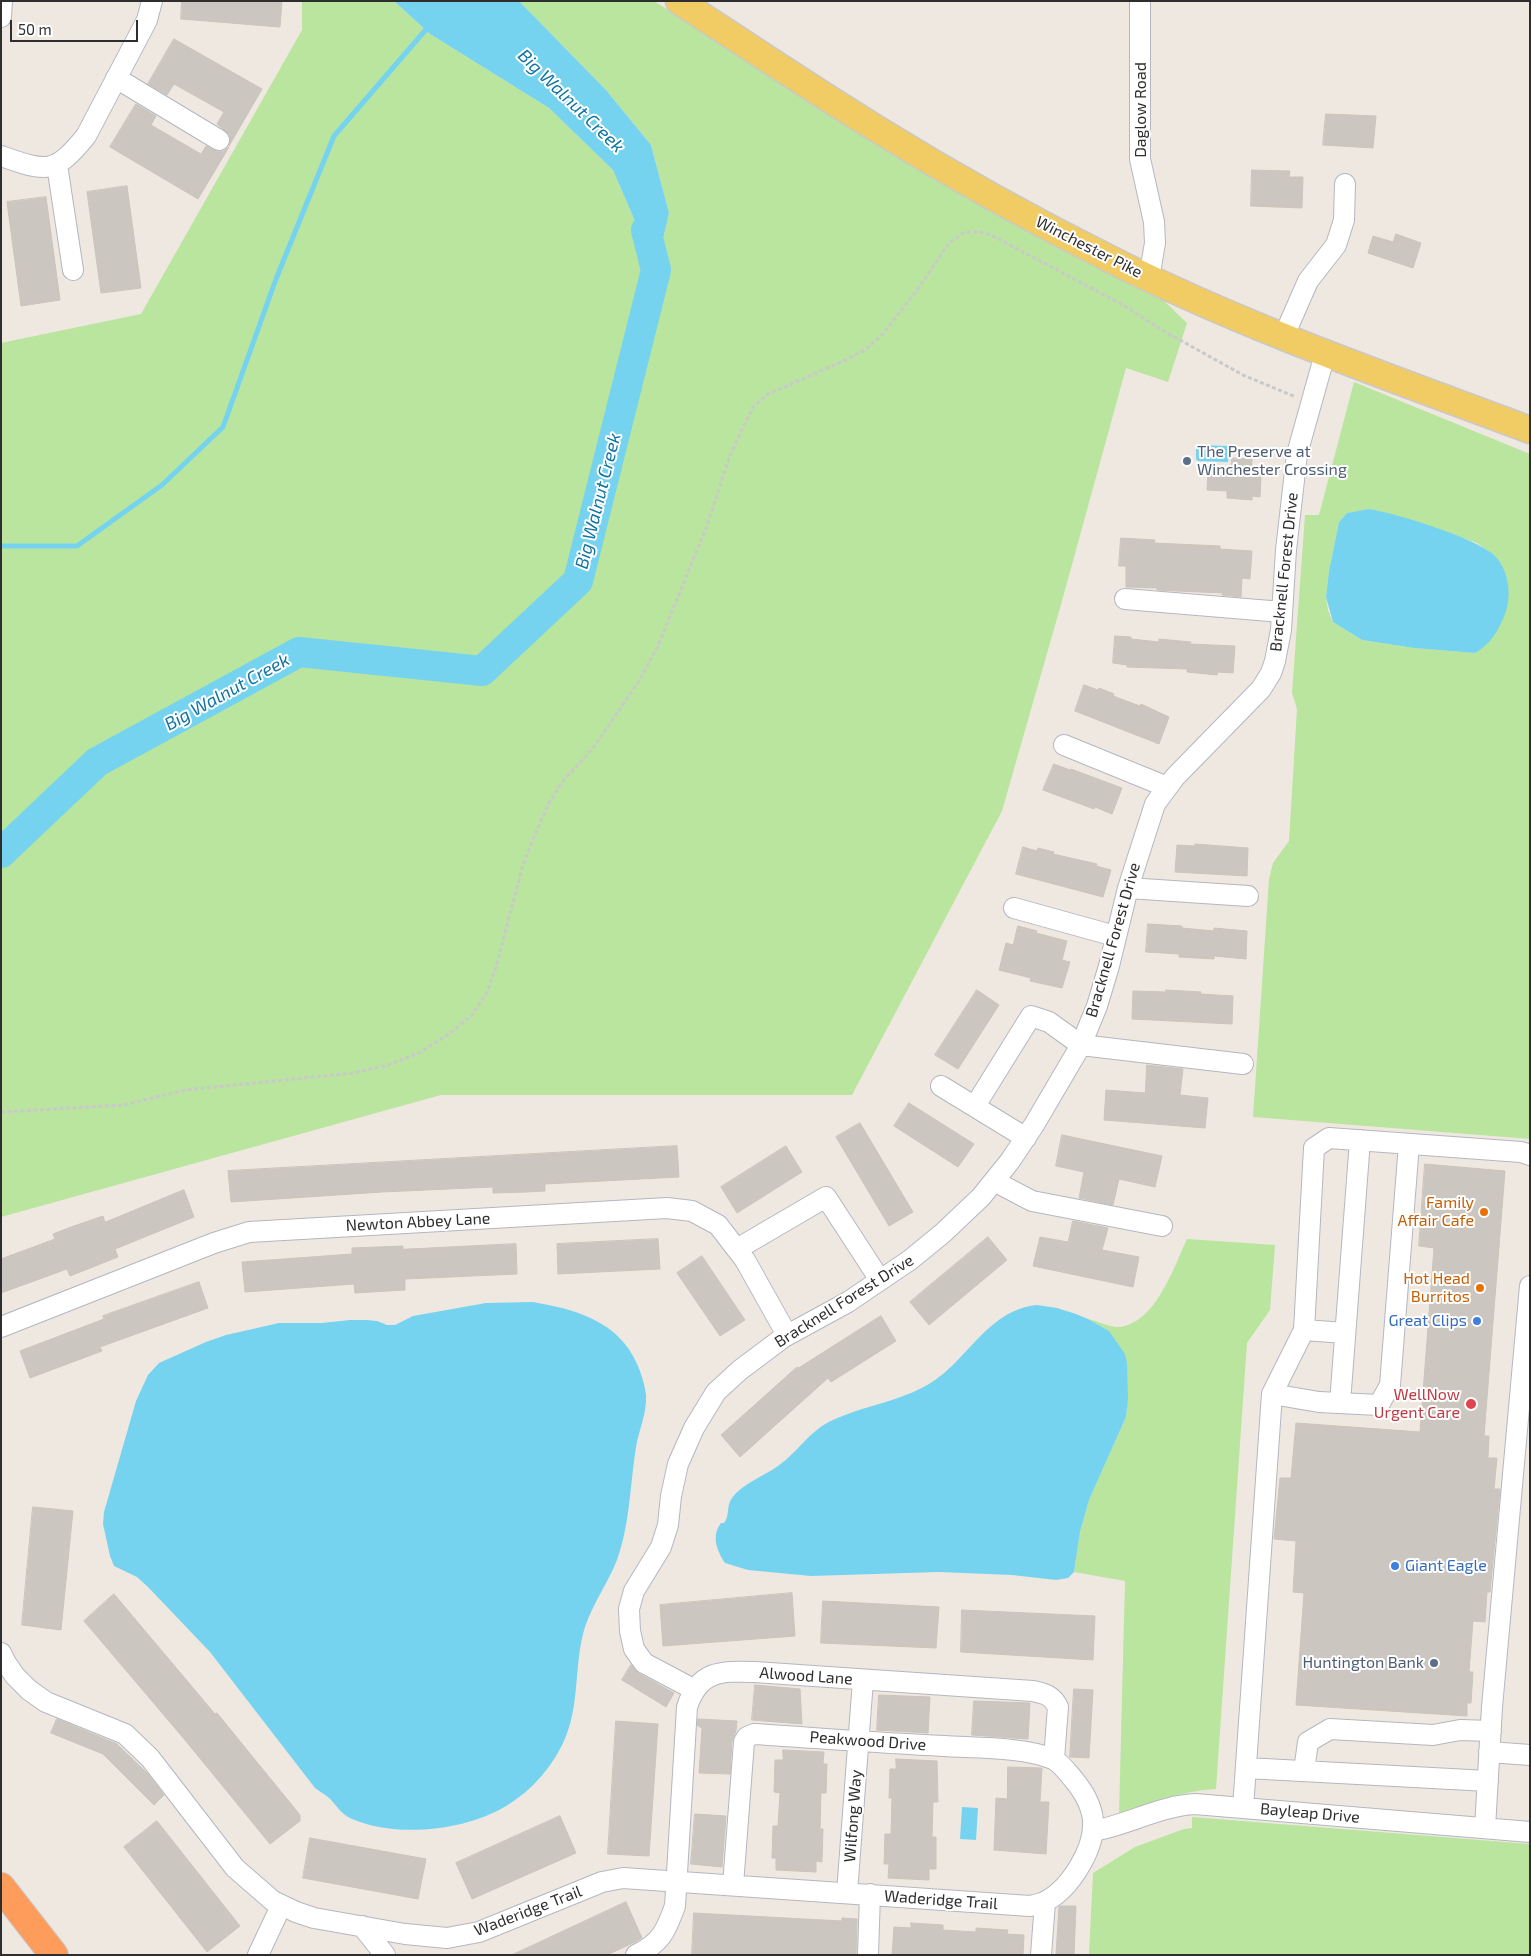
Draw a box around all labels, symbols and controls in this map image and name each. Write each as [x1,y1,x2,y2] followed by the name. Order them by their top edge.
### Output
[12,10,140,42] scale bar
[18,20,52,38] text: 50 m
[513,45,629,157] water label: Big Walnut Creek
[1131,62,1151,158] street label: Daglow Road
[1033,212,1145,282] street label: Winchester Pike
[571,431,625,571] water label: Big Walnut Creek
[1197,442,1347,480] place label: The Preserve at Winchester Crossing
[1181,455,1193,467] marker: The Preserve at Winchester Crossing
[1266,491,1302,653] street label: Bracknell Forest Drive
[161,649,293,735] water label: Big Walnut Creek
[1082,860,1144,1020] street label: Bracknell Forest Drive
[1398,1193,1474,1231] place label: Family Affair Cafe
[1478,1206,1490,1218] marker: Family Affair Cafe
[345,1209,491,1235] street label: Newton Abbey Lane
[771,1250,917,1352] street label: Bracknell Forest Drive
[1403,1269,1470,1307] place label: Hot Head Burritos
[1474,1282,1486,1294] marker: Hot Head Burritos
[1388,1311,1467,1331] place label: Great Clips
[1471,1315,1483,1327] marker: Great Clips
[1374,1385,1460,1423] place label: WellNow Urgent Care
[1464,1397,1478,1411] marker: WellNow Urgent Care
[1405,1556,1487,1576] place label: Giant Eagle
[1389,1560,1401,1572] marker: Giant Eagle
[1302,1653,1424,1673] place label: Huntington Bank
[1428,1657,1440,1669] marker: Huntington Bank
[759,1663,853,1689] street label: Alwood Lane
[809,1727,927,1755] street label: Peakwood Drive
[840,1769,866,1863] street label: Wilfong Way
[1259,1799,1361,1827] street label: Bayleap Drive
[471,1882,585,1940] street label: Waderidge Trail
[884,1886,998,1914] street label: Waderidge Trail

